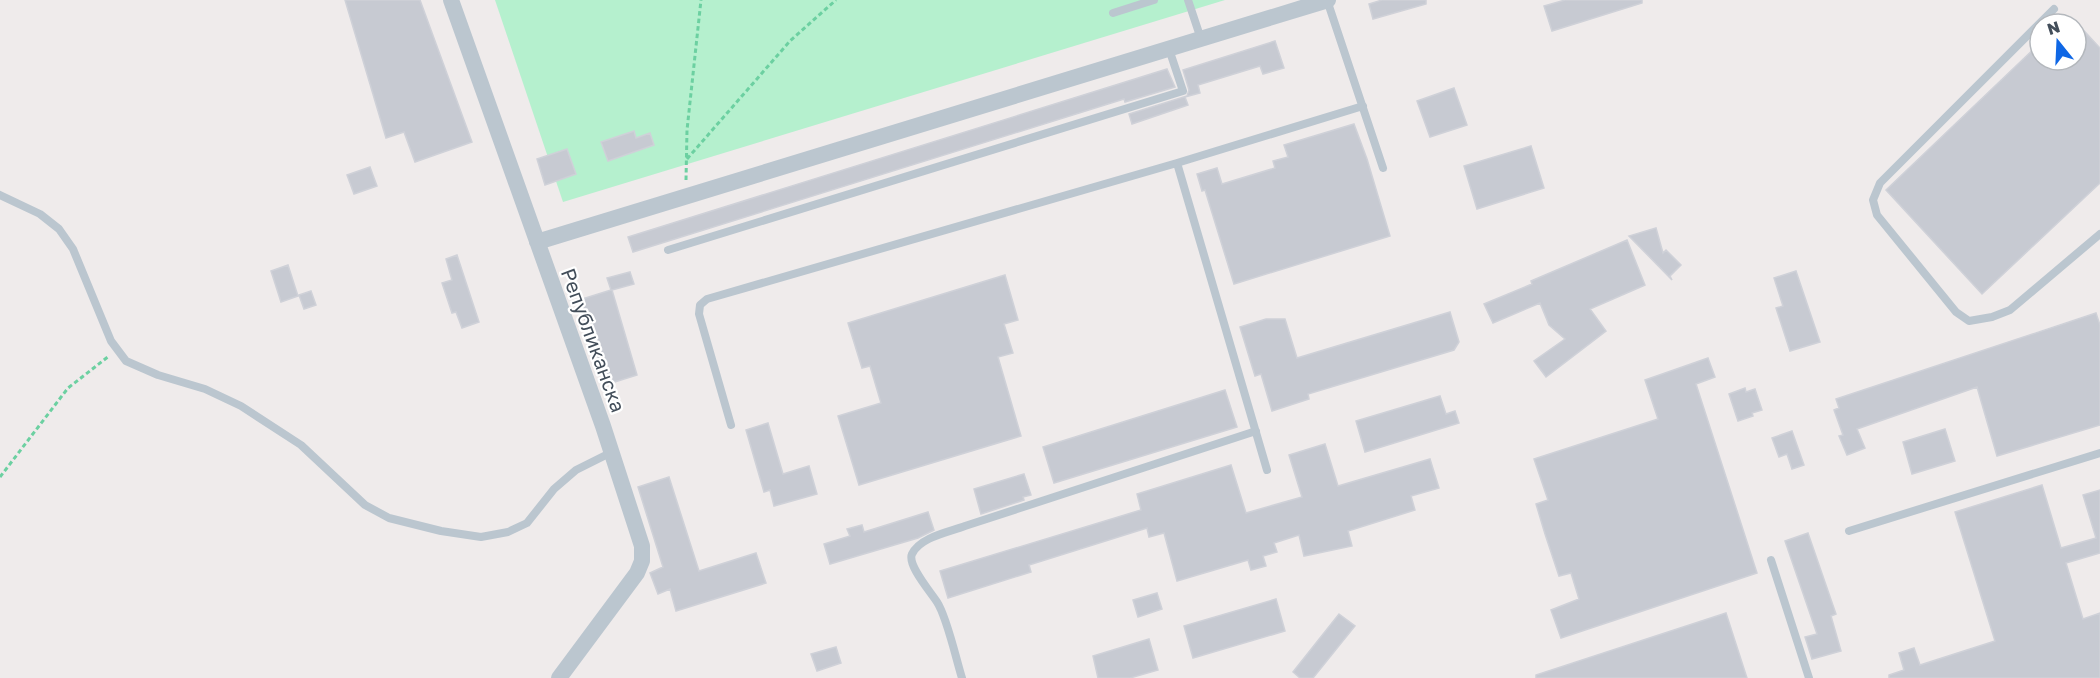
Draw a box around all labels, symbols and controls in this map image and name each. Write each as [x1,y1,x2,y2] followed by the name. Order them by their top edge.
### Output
[2028,12,2088,72] north arrow
[2044,16,2062,39] text: N
[557,265,631,415] street label: Републиканска

